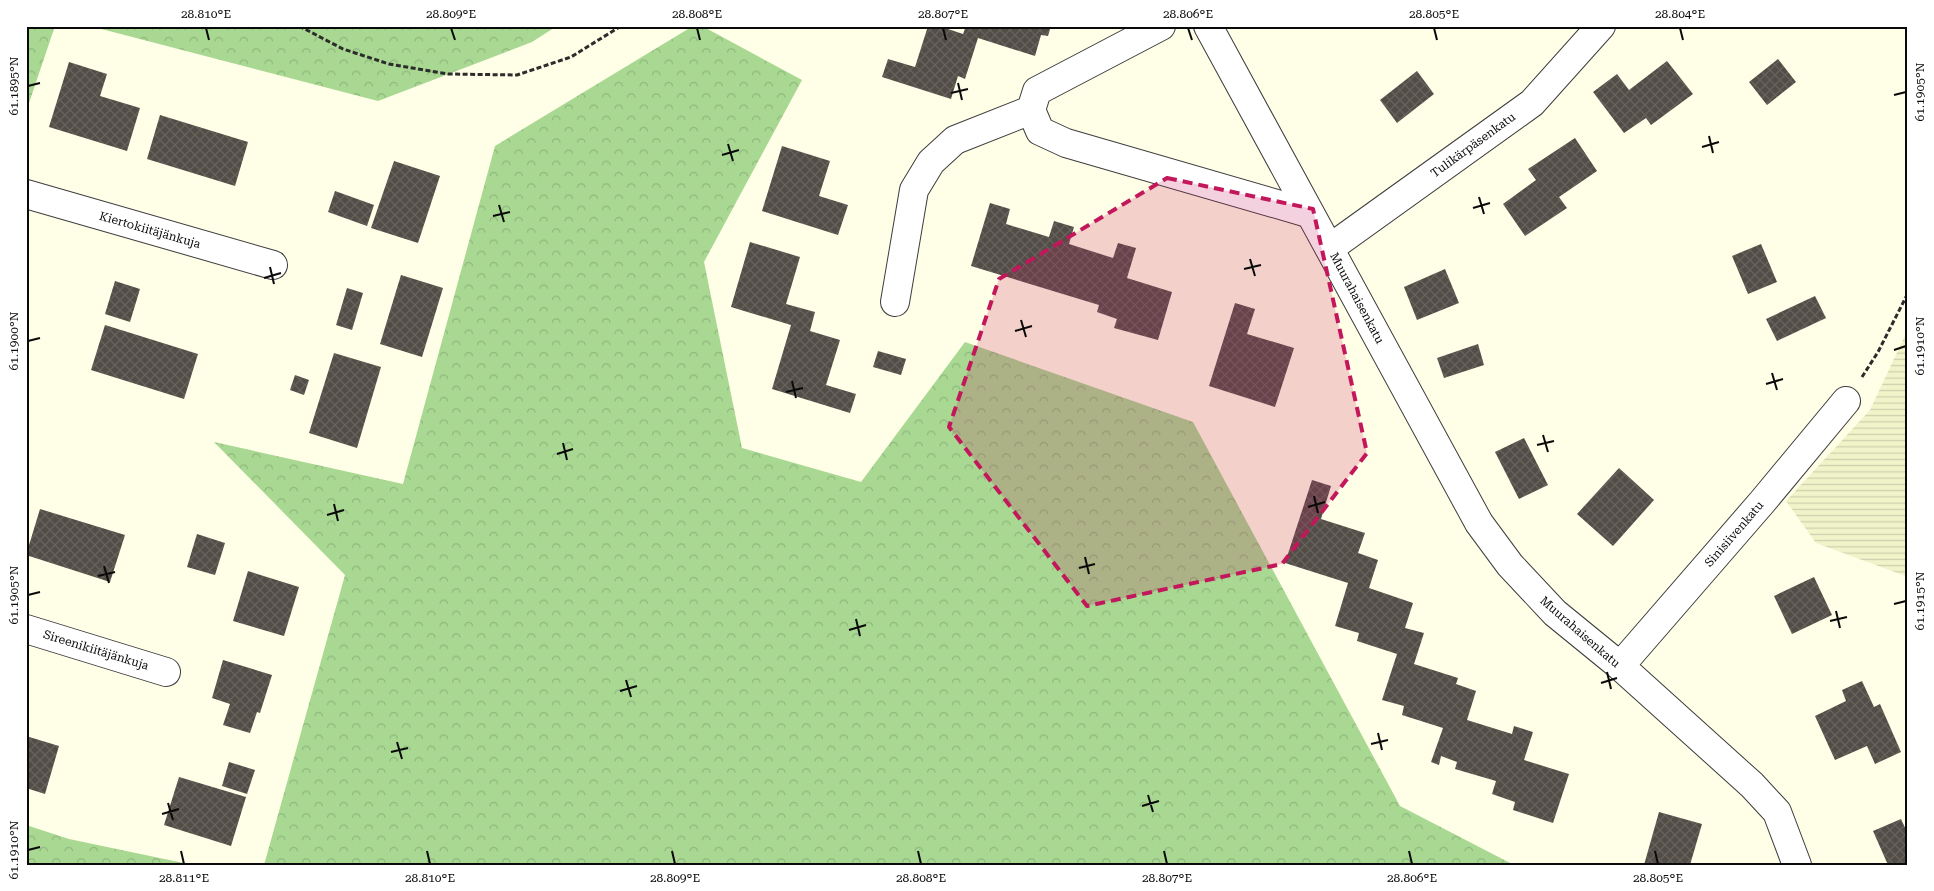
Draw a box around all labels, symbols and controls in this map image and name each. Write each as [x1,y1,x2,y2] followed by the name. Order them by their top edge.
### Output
[181,7,231,21] text: 28.810°E
[426,7,476,21] text: 28.809°E
[672,7,722,21] text: 28.808°E
[918,7,968,21] text: 28.807°E
[1163,7,1213,21] text: 28.806°E
[1409,7,1459,21] text: 28.805°E
[1655,7,1705,21] text: 28.804°E
[7,56,21,115] text: 61.1895°N
[1913,62,1927,121] text: 61.1905°N
[1428,109,1518,180] street label: Tulikärpäsenkatu
[98,209,203,251] street label: Kiertokiitäjänkuja
[1327,250,1387,346] street label: Muurahaisenkatu
[7,311,21,370] text: 61.1900°N
[1913,316,1927,375] text: 61.1910°N
[1702,498,1767,570] street label: Sinisiivenkatu
[7,565,21,624] text: 61.1905°N
[1913,571,1927,630] text: 61.1915°N
[1537,594,1623,671] street label: Muurahaisenkatu
[42,627,151,673] street label: Sireenikiitäjänkuja
[7,820,21,879] text: 61.1910°N
[159,871,209,885] text: 28.811°E
[405,871,455,885] text: 28.810°E
[650,871,700,885] text: 28.809°E
[896,871,946,885] text: 28.808°E
[1142,871,1192,885] text: 28.807°E
[1387,871,1437,885] text: 28.806°E
[1633,871,1683,885] text: 28.805°E

